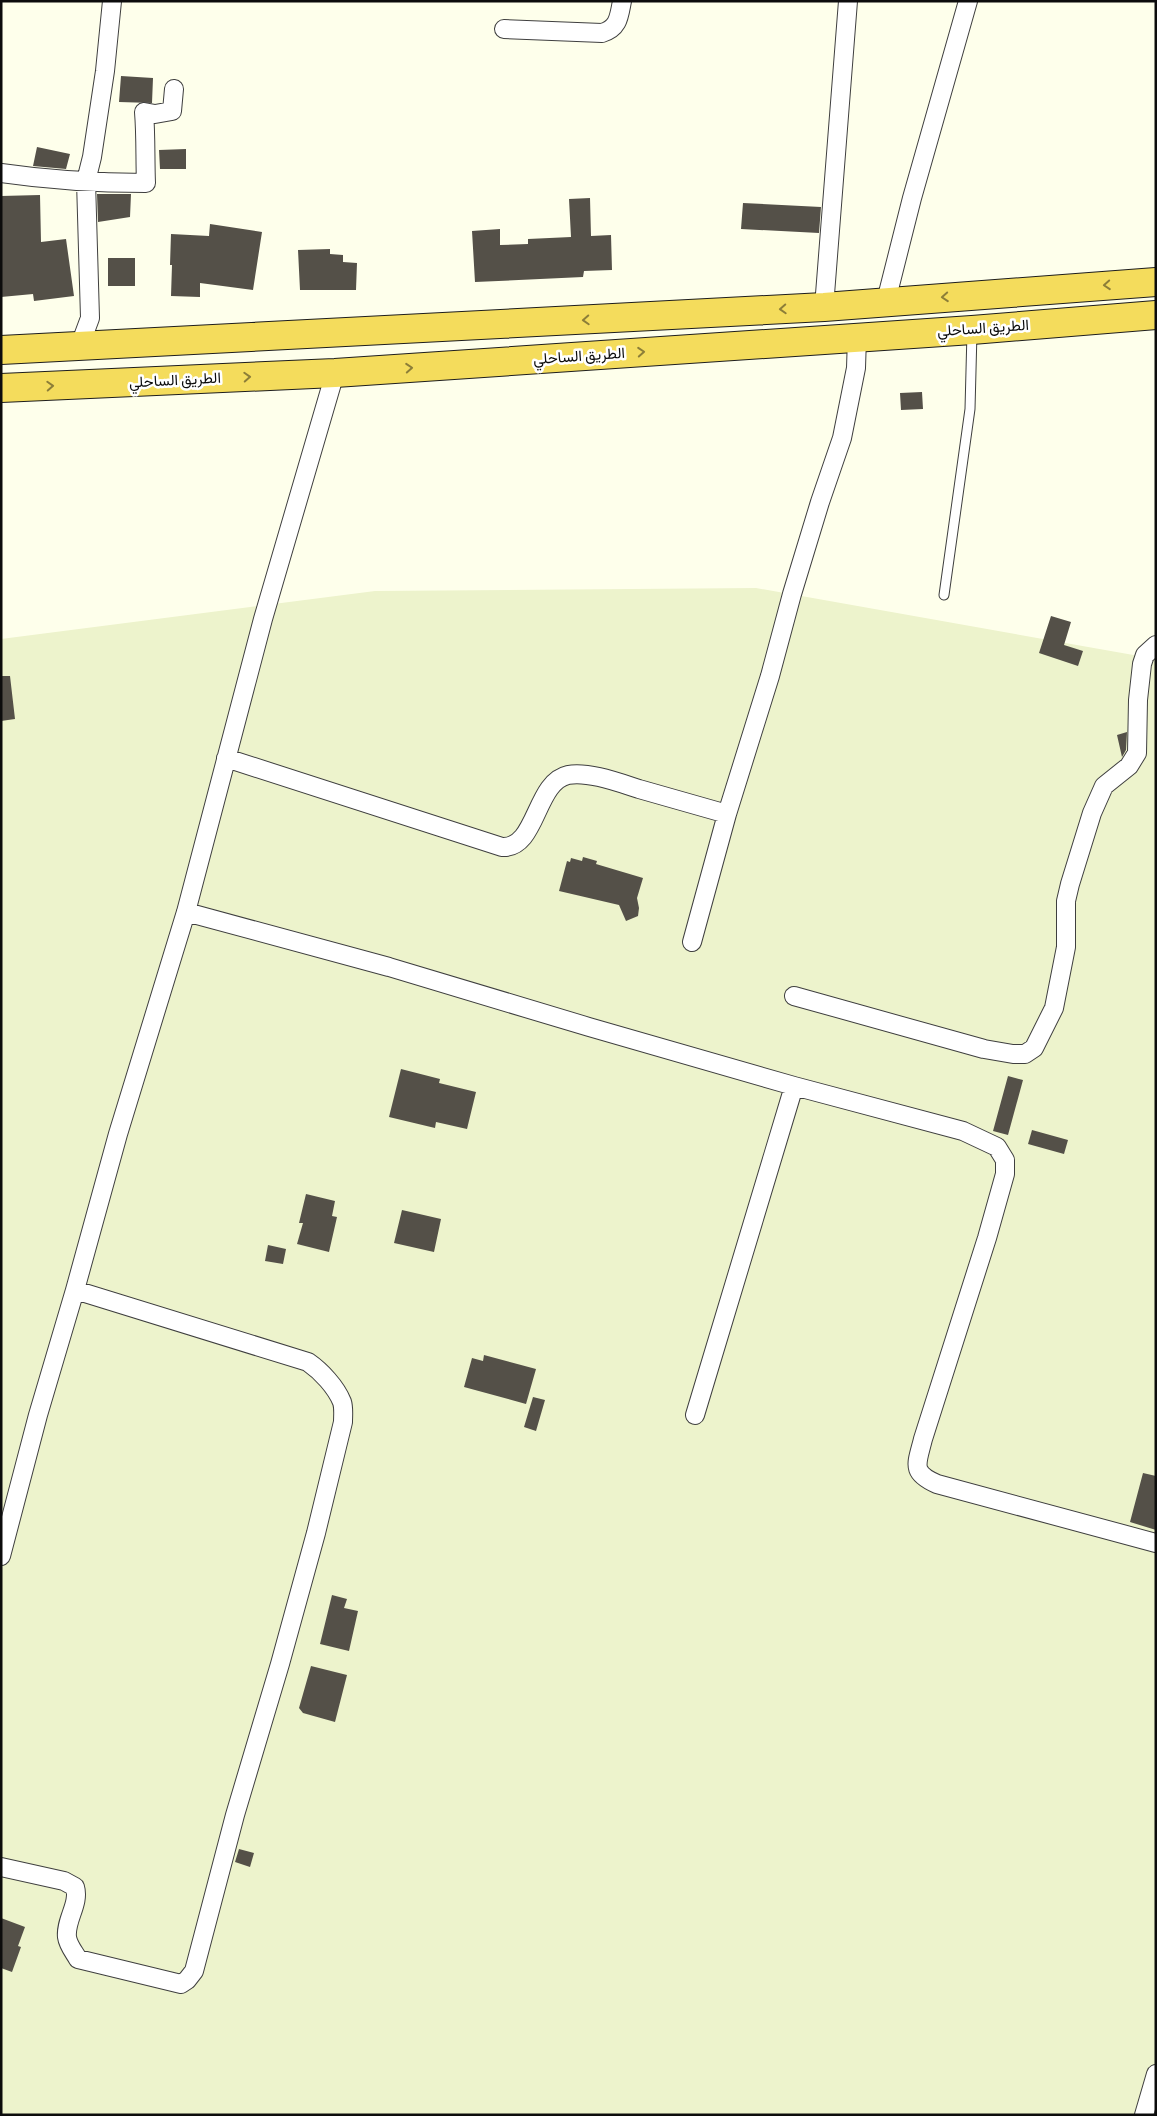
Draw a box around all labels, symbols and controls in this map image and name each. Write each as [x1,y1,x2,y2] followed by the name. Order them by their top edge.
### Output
[1103,280,1111,291] one-way arrow
[941,291,949,302] one-way arrow
[779,303,787,314] one-way arrow
[582,314,590,325] one-way arrow
[937,316,1030,344] street label: الطريق الساحلي
[533,344,626,372] street label: الطريق الساحلي
[638,347,646,358] one-way arrow
[406,362,414,373] one-way arrow
[129,369,222,395] street label: الطريق الساحلي
[244,372,252,382] one-way arrow
[46,381,54,391] one-way arrow

